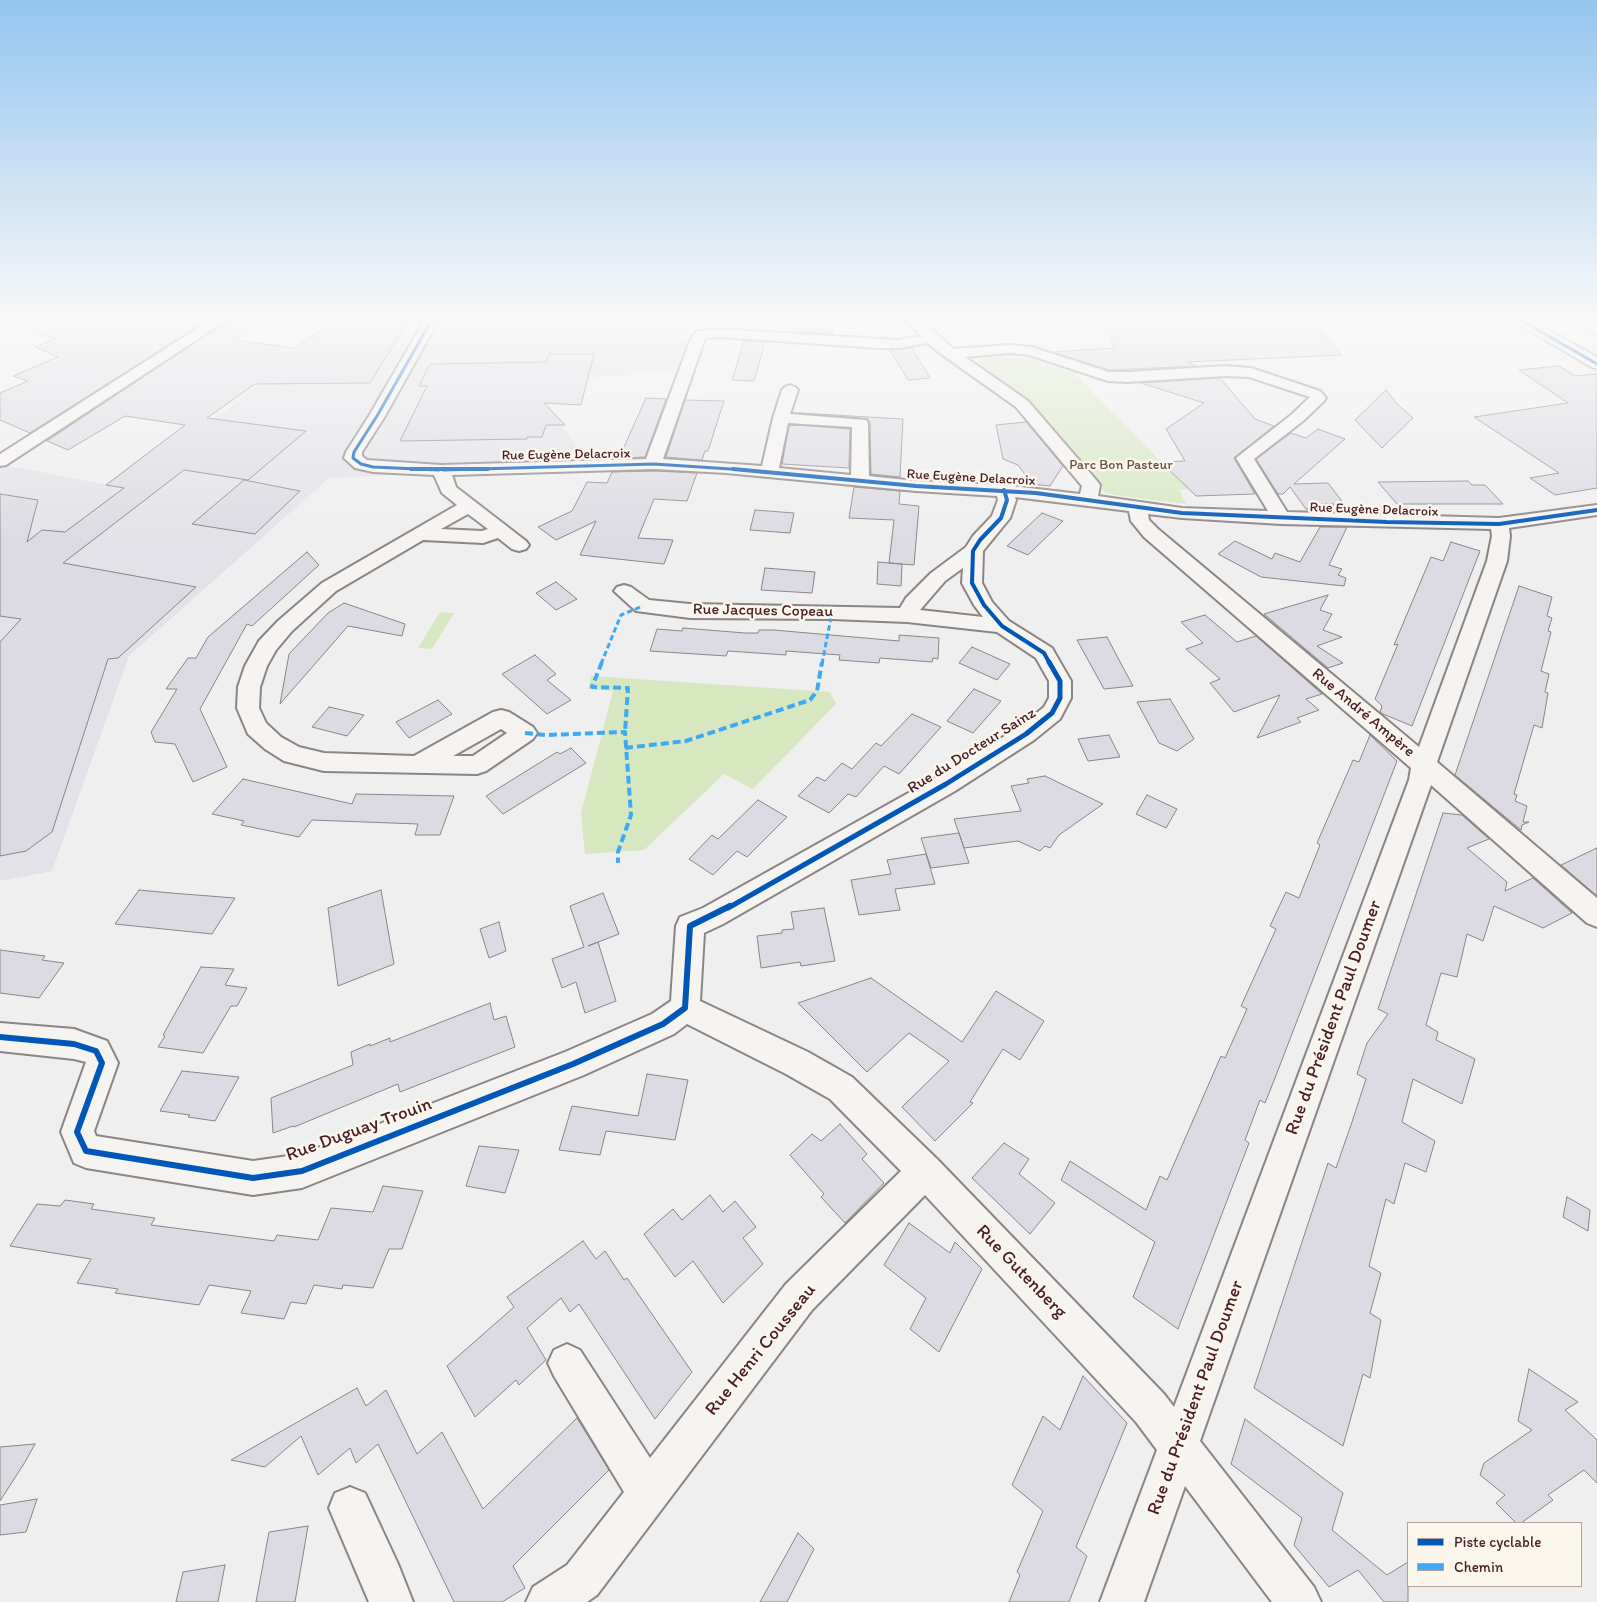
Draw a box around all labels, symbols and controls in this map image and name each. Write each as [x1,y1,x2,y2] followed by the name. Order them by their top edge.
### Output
[501,445,631,465] street label: Rue Eugène Delacroix
[1069,457,1173,473] park label: Parc Bon Pasteur
[906,466,1036,490] street label: Rue Eugène Delacroix
[1309,499,1439,521] street label: Rue Eugène Delacroix
[693,600,833,622] street label: Rue Jacques Copeau
[1308,664,1418,762] street label: Rue André Ampère
[904,704,1040,798] street label: Rue du Docteur Sainz
[1281,898,1387,1138] street label: Rue du Président Paul Doumer
[283,1093,435,1167] street label: Rue Duguay Trouin
[971,1220,1071,1324] street label: Rue Gutenberg
[1143,1278,1249,1518] street label: Rue du Président Paul Doumer
[701,1279,821,1421] street label: Rue Henri Cousseau
[1407,1522,1582,1587] legend
[1454,1533,1541,1551] text: Piste cyclable
[1454,1558,1503,1576] text: Chemin

